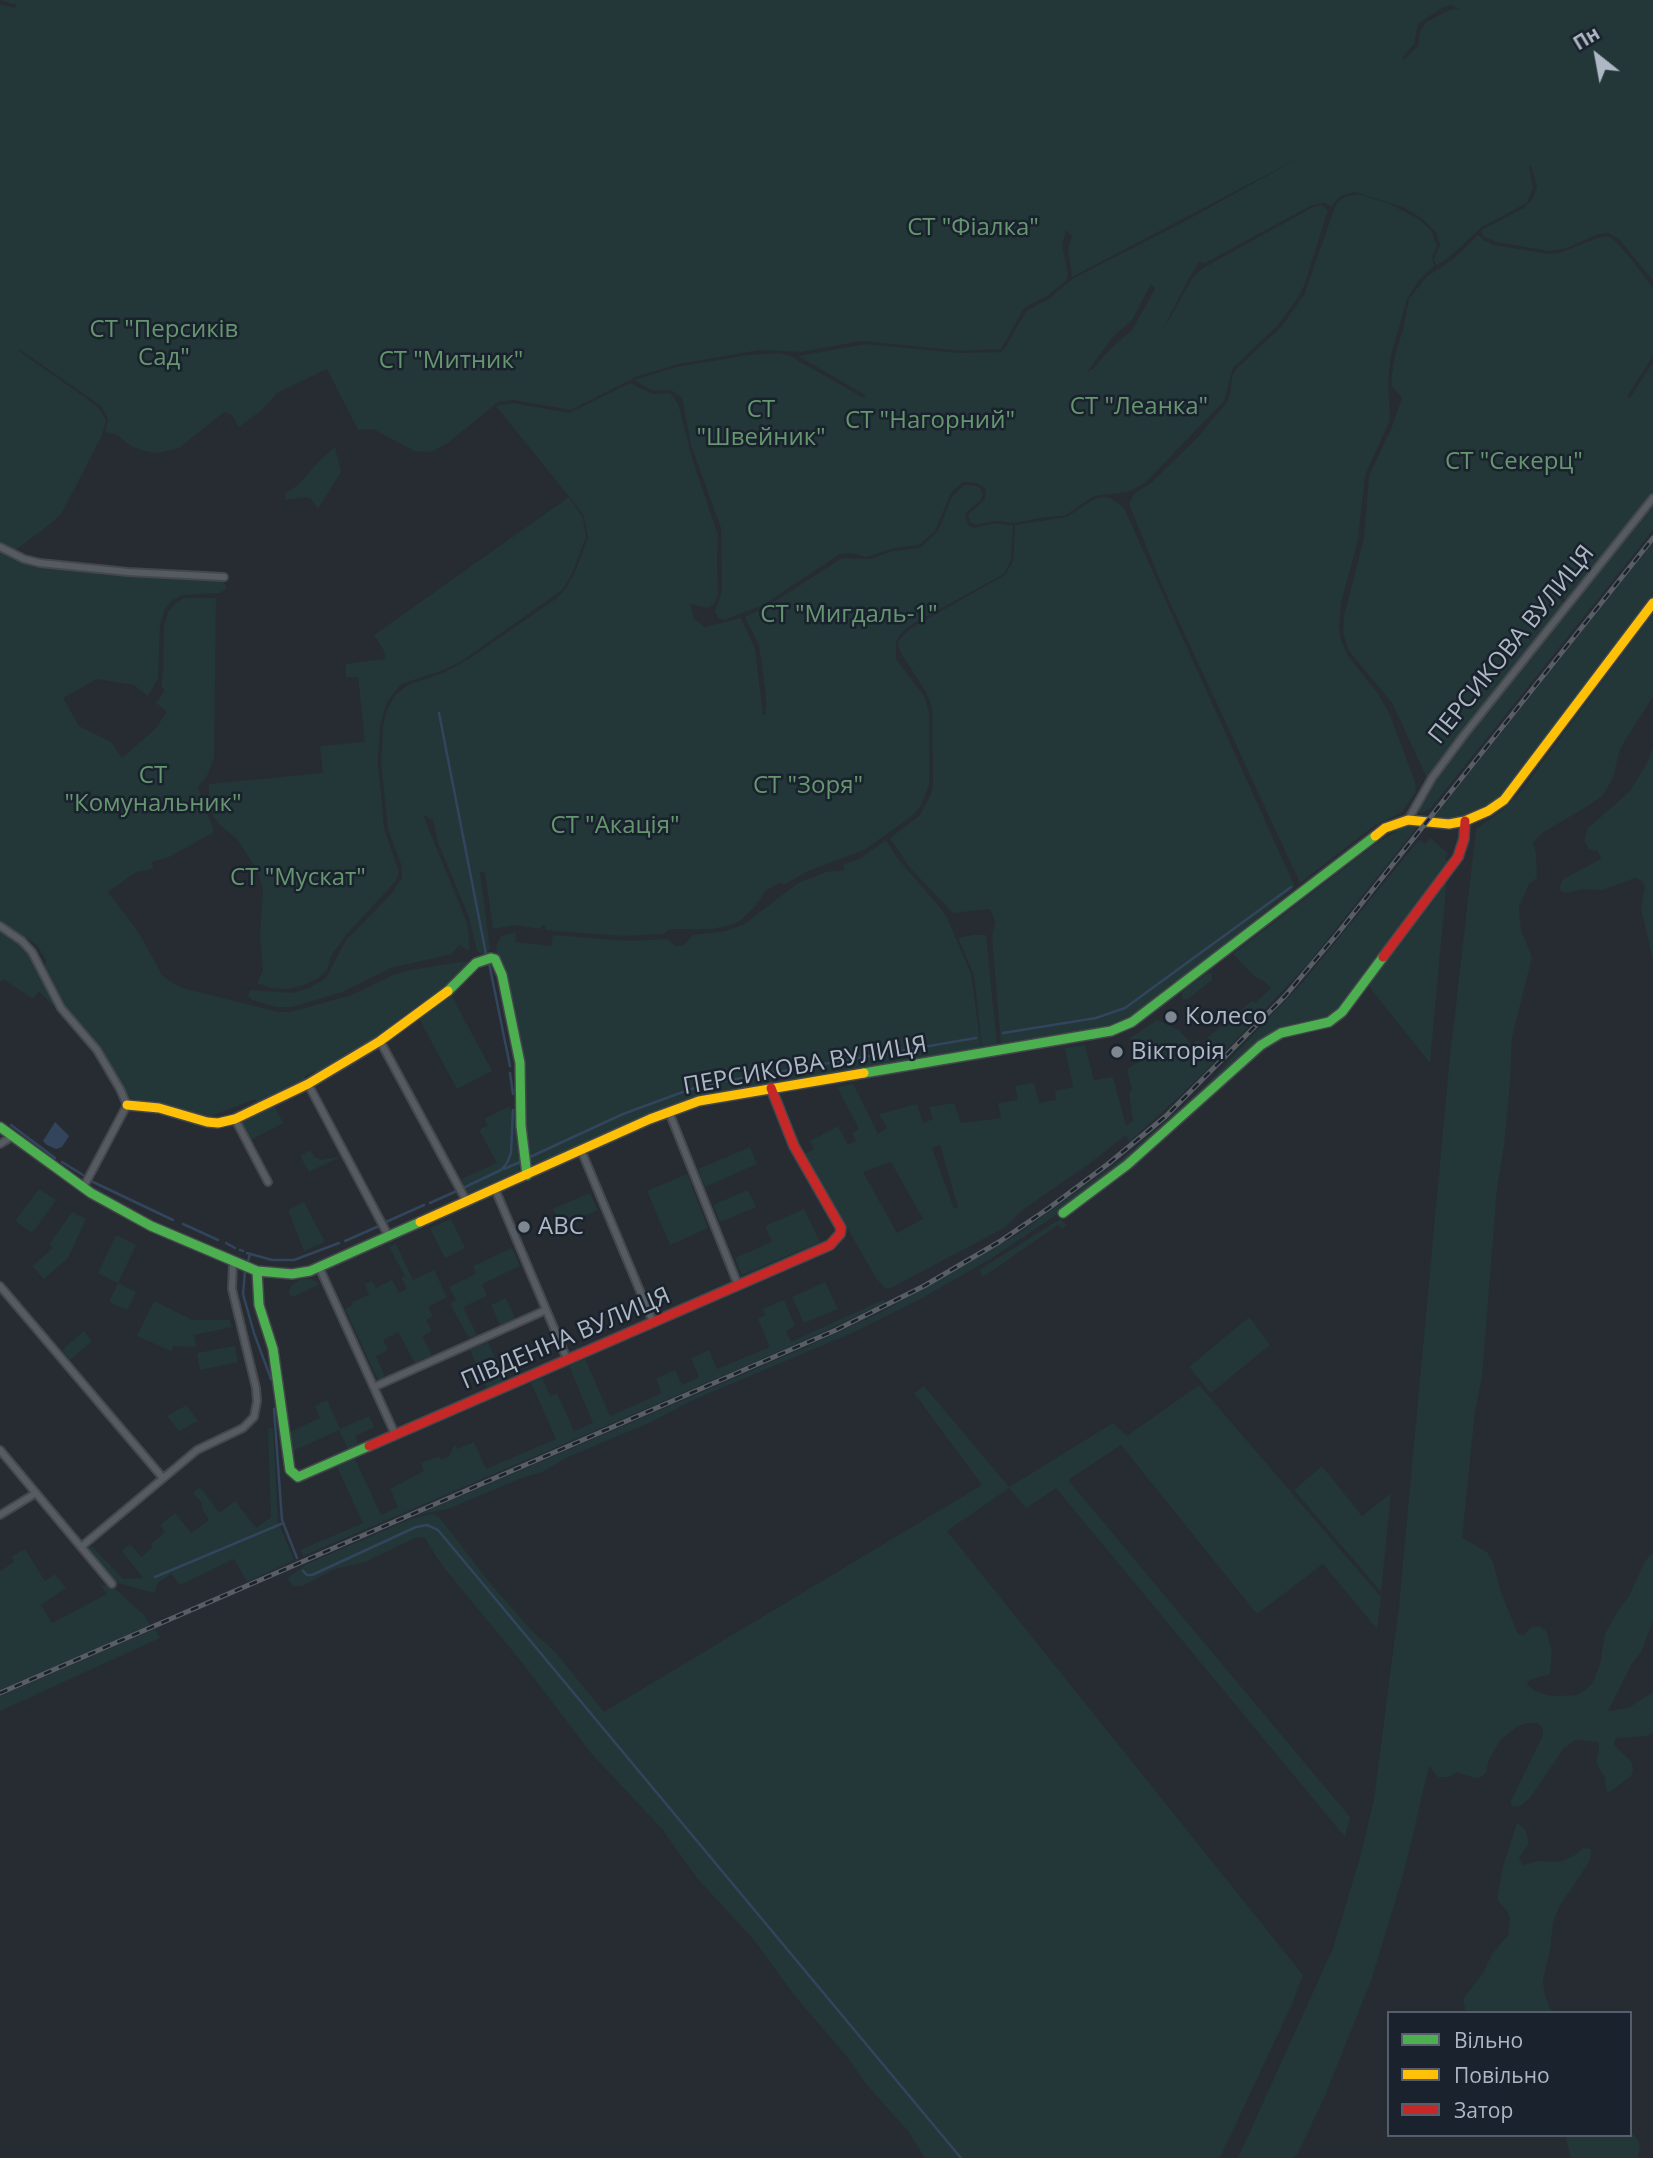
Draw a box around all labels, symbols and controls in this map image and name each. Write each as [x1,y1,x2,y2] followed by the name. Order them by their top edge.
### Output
[1568,20,1604,56] text: Пн
[1562,21,1632,91] north arrow
[907,214,1039,242] park label: СТ "Фіалка"
[90,316,238,372] park label: СТ "Персиків Сад"
[379,347,523,375] park label: СТ "Митник"
[1070,393,1208,421] park label: СТ "Леанка"
[696,396,826,452] park label: СТ "Швейник"
[845,407,1015,435] park label: СТ "Нагорний"
[1445,448,1583,476] park label: СТ "Секерц"
[1423,540,1601,750] street label: ПЕРСИКОВА ВУЛИЦЯ
[760,601,938,629] park label: СТ "Мигдаль-1"
[64,762,242,818] park label: СТ "Комунальник"
[753,772,863,800] park label: СТ "Зоря"
[551,812,679,840] park label: СТ "Акація"
[230,864,366,892] park label: СТ "Мускат"
[1185,1003,1267,1031] place label: Колесо
[1163,1009,1179,1025] marker: Колесо
[681,1030,929,1102] street label: ПЕРСИКОВА ВУЛИЦЯ
[1131,1038,1225,1066] place label: Вікторія
[1109,1044,1125,1060] marker: Вікторія
[538,1213,584,1241] place label: ABC
[516,1219,532,1235] marker: ABC
[457,1282,675,1396] street label: ПІВДЕННА ВУЛИЦЯ
[1387,2011,1632,2137] legend
[1454,2026,1523,2054] text: Вільно
[1454,2061,1550,2089] text: Повільно
[1454,2096,1513,2124] text: Затор

